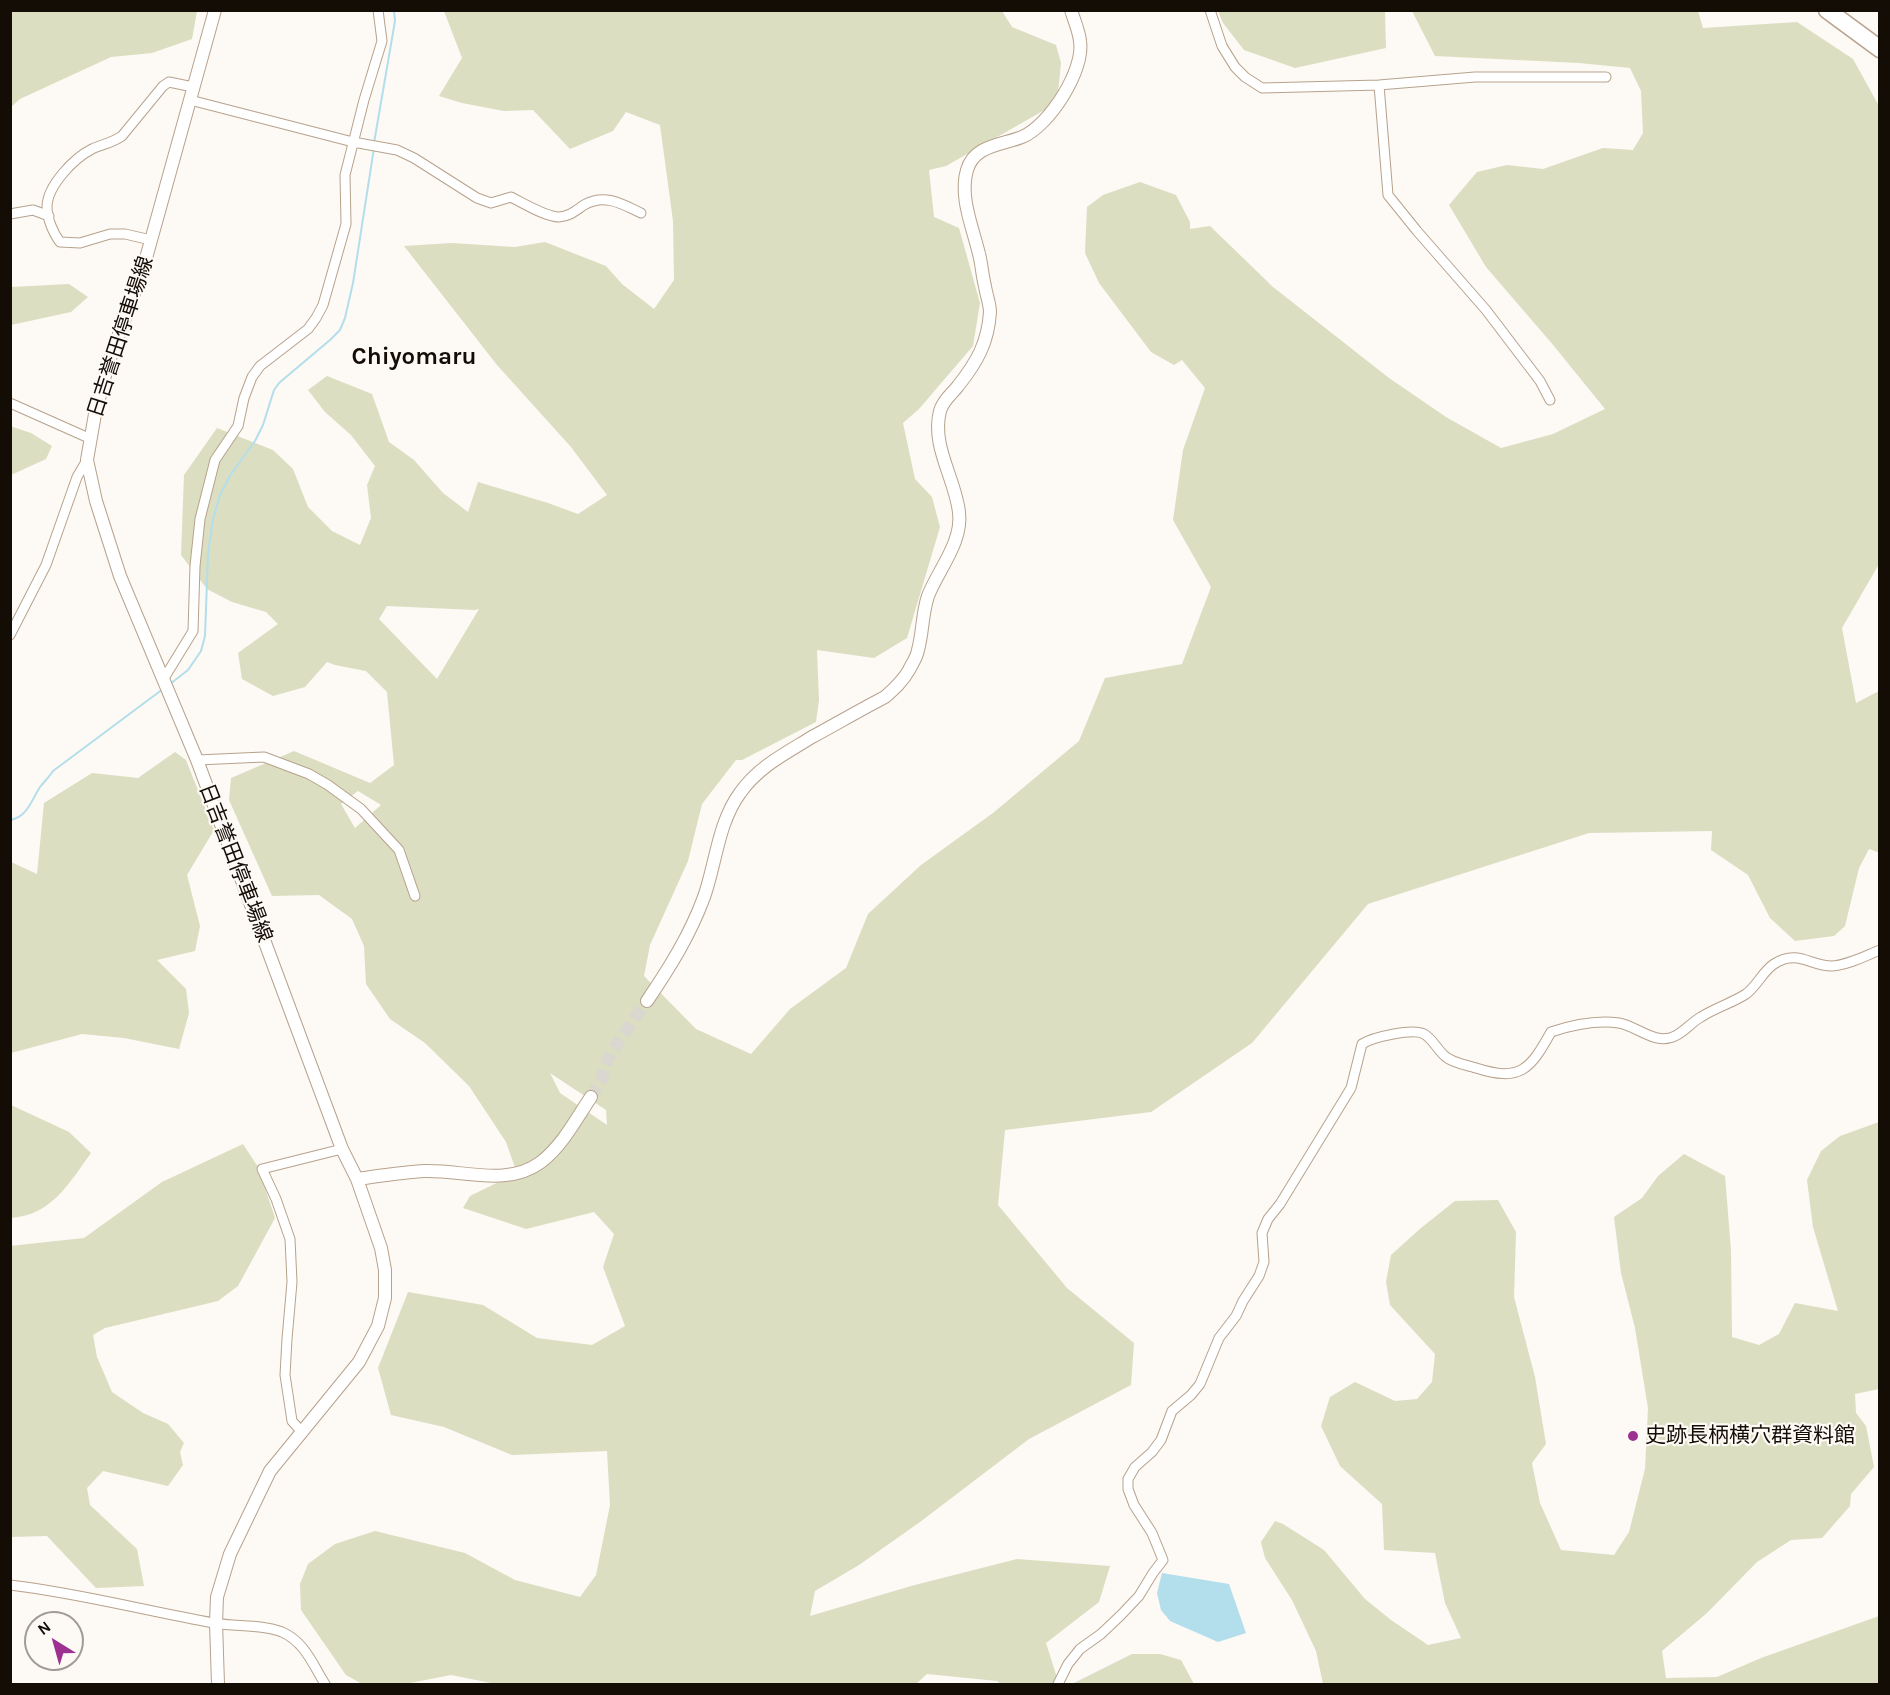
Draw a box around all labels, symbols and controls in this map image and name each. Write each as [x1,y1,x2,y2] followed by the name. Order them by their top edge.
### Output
[83,253,159,421] street label: 日吉誉田停車場線
[352,343,476,371] district label: Chiyomaru
[193,780,277,946] street label: 日吉誉田停車場線
[1645,1423,1855,1449] place label: 史跡長柄横穴群資料館
[1626,1429,1640,1443] marker: 史跡長柄横穴群資料館
[24,1611,84,1671] north arrow
[34,1617,54,1639] text: N

